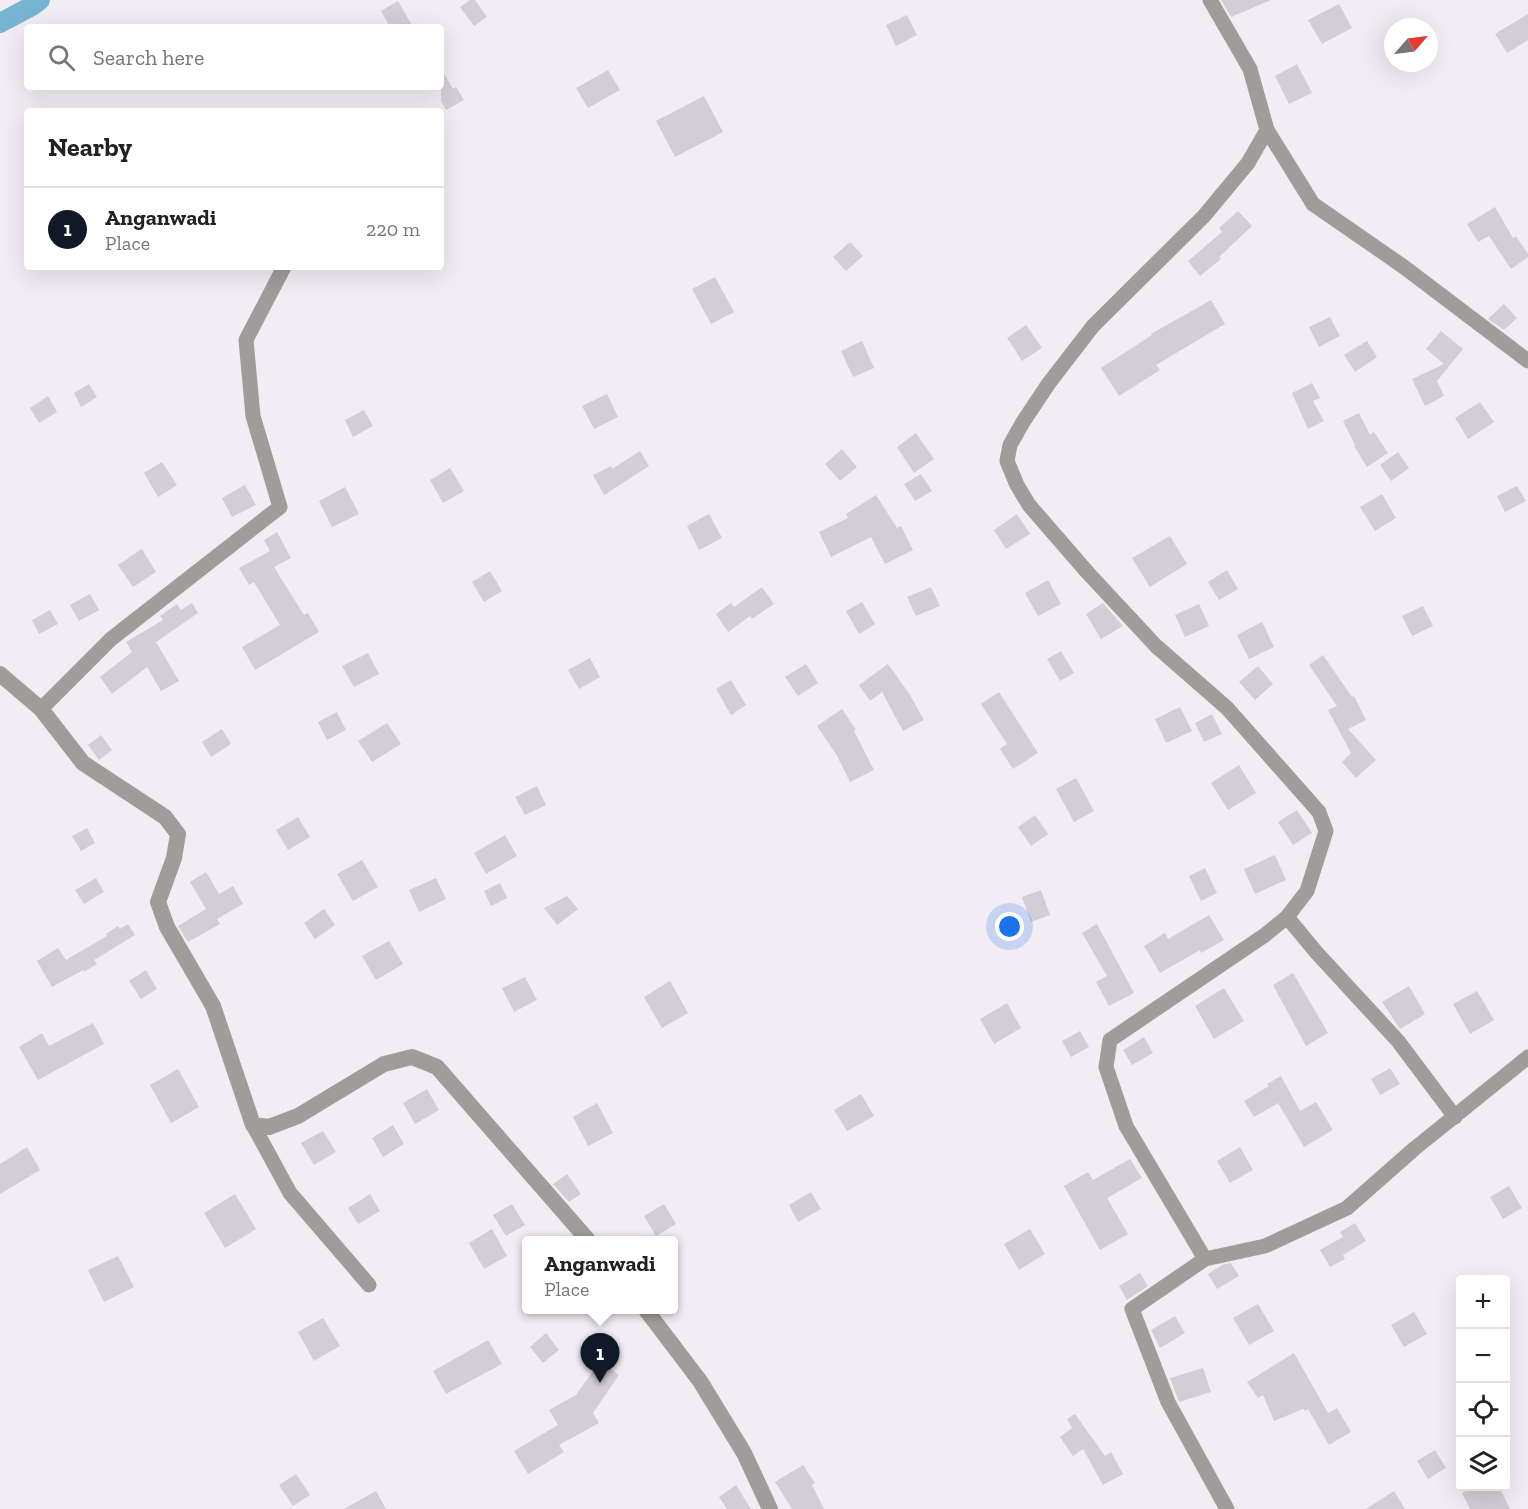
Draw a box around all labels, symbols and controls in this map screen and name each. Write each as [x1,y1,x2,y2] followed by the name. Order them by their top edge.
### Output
[1384,18,1438,72] north arrow
[24,24,444,90] search box
[45,41,78,74] icon: search
[93,44,204,71] text: Search here
[48,131,132,163] text: Nearby
[105,204,216,231] text: Anganwadi
[63,217,72,241] text: 1
[366,217,420,241] text: 220 m
[105,231,150,255] text: Place
[995,912,1024,941] your location
[522,1236,678,1314] popup
[544,1250,656,1277] text: Anganwadi
[1456,1275,1510,1491] map controls
[1456,1275,1510,1329] button: +
[544,1277,589,1301] text: Place
[1456,1329,1510,1383] button: −
[580,1334,620,1383] pin: 1
[1456,1383,1510,1437] button: locate
[1456,1437,1510,1491] button: layers

